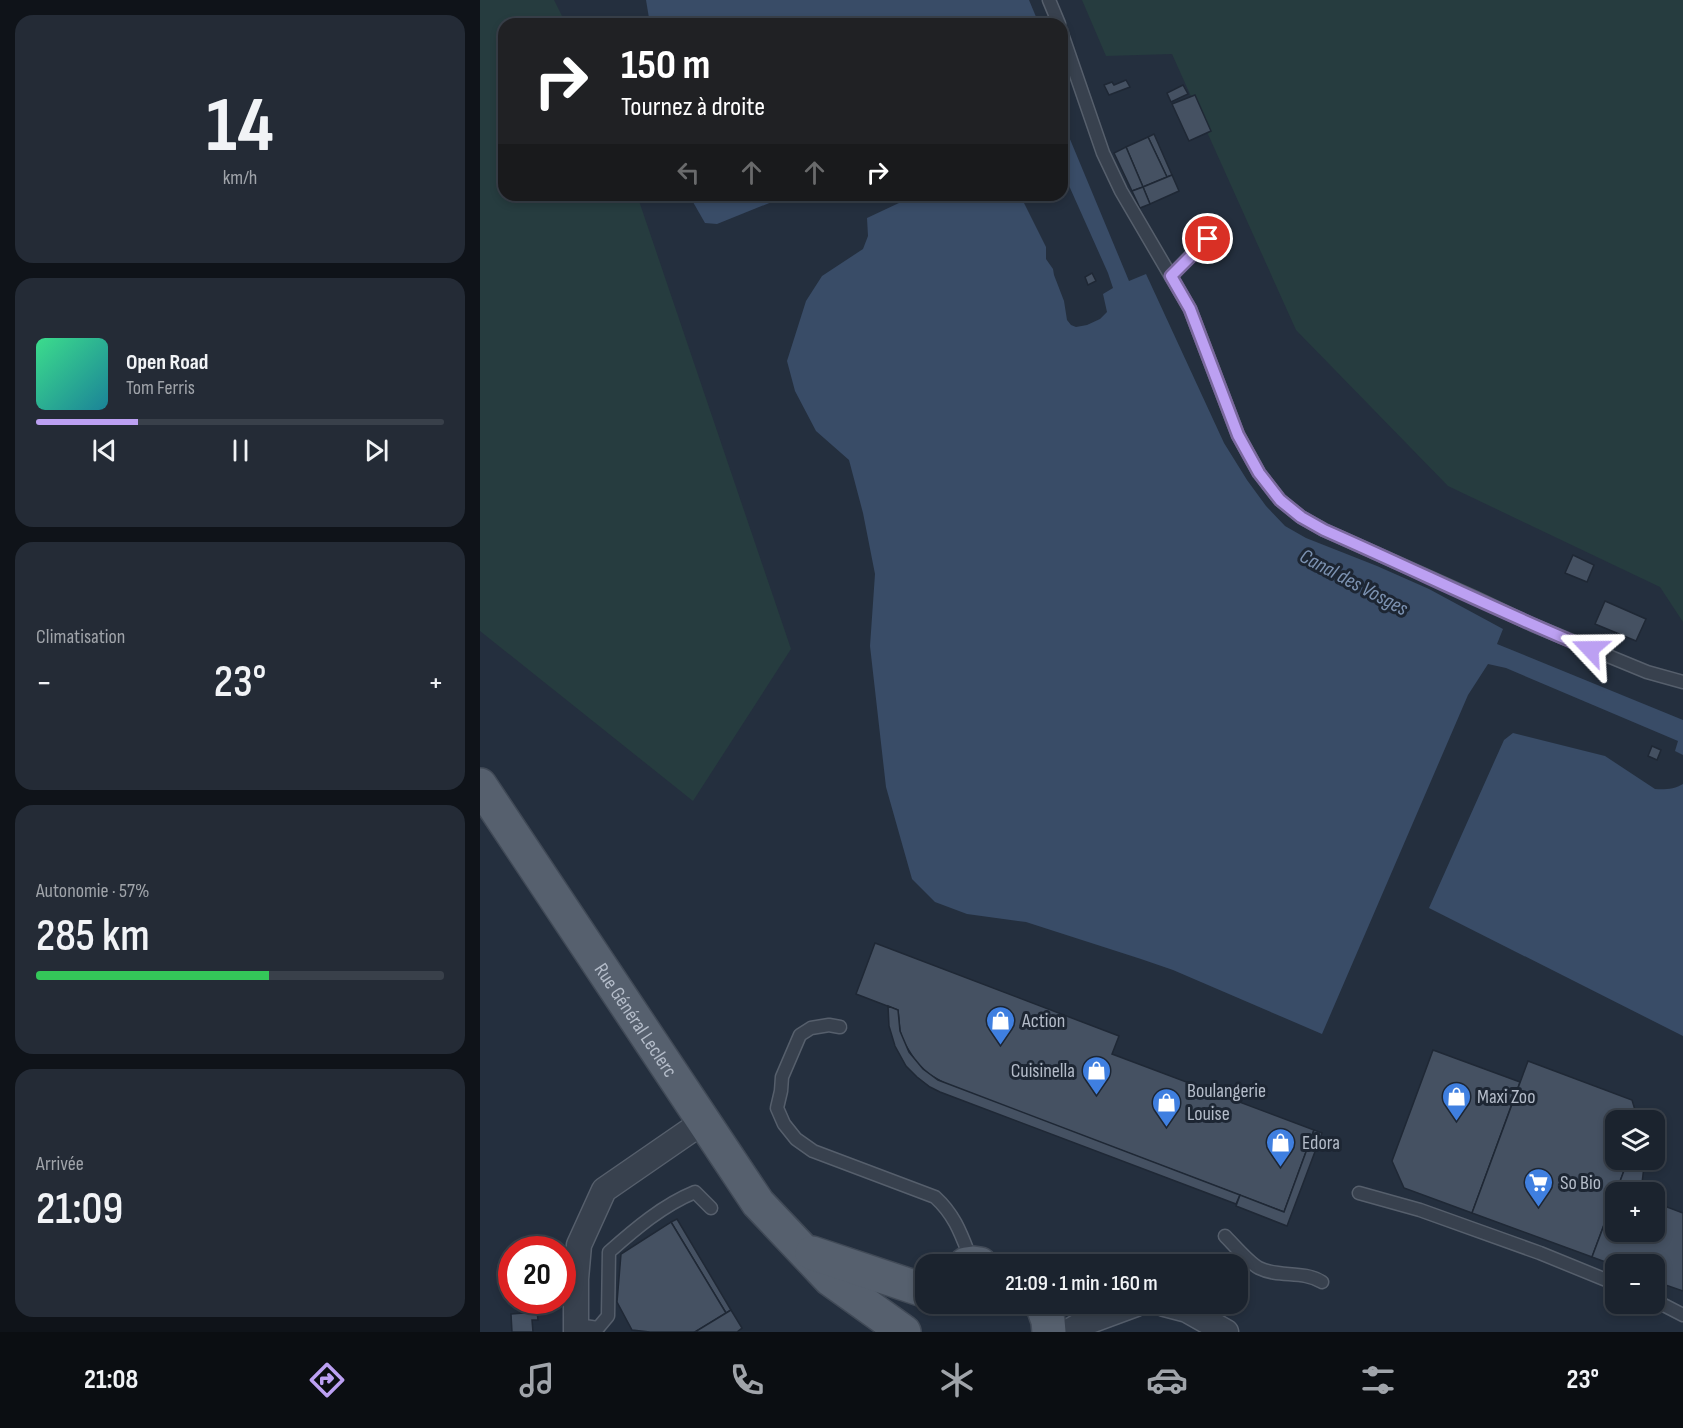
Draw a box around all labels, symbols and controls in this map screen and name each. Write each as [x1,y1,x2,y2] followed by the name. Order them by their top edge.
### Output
[621,40,710,91] text: 150 m
[522,42,600,120] icon: right
[206,80,274,173] text: 14
[621,91,765,123] text: Tournez à droite
[672,156,705,189] icon: left
[735,156,768,189] icon: ahead
[798,156,831,189] icon: ahead
[861,156,894,189] icon: right
[223,166,257,190] text: km/h
[1182,213,1233,264] pin
[1191,222,1224,255] icon: arrive
[126,349,208,376] text: Open Road
[126,376,195,400] text: Tom Ferris
[88,434,121,467] icon: previous
[224,434,257,467] icon: pause
[360,434,393,467] icon: next
[1295,544,1413,622] water label: Canal des Vosges
[1558,617,1622,681] position arrow
[36,625,125,649] text: Climatisation
[214,655,266,710] text: 23°
[36,663,52,703] text: −
[428,663,444,703] text: +
[36,879,149,903] text: Autonomie · 57%
[36,909,150,964] text: 285 km
[589,959,682,1082] street label: Rue Général Leclerc
[985,1004,1017,1046] shop icon: Action
[1021,1009,1065,1033] place label: Action
[1080,1054,1112,1096] shop icon: Cuisinella
[1011,1059,1075,1083] place label: Cuisinella
[1187,1079,1266,1126] place label: Boulangerie Louise
[1440,1080,1472,1122] shop icon: Maxi Zoo
[1477,1085,1535,1109] place label: Maxi Zoo
[1150,1086,1182,1128] shop icon: Boulangerie Louise
[1605,1110,1665,1314] map controls
[1605,1110,1665,1170] button: layers
[1265,1126,1297,1168] shop icon: Edora
[1302,1131,1340,1155] place label: Edora
[36,1152,84,1176] text: Arrivée
[1523,1166,1555,1208] supermarket icon: So Bio
[1560,1171,1601,1195] place label: So Bio
[36,1182,123,1237] text: 21:09
[1605,1182,1665,1242] button: +
[498,1236,576,1314] speed limit sign: 20
[1605,1254,1665,1314] button: −
[1005,1270,1158,1297] text: 21:09 · 1 min · 160 m
[306,1359,348,1401] icon: directions
[516,1359,558,1401] icon: music
[726,1359,768,1401] icon: phone
[936,1359,978,1401] icon: climate
[1146,1359,1188,1401] icon: car
[1357,1359,1399,1401] icon: filters
[84,1364,138,1396] text: 21:08
[1567,1364,1599,1396] text: 23°

